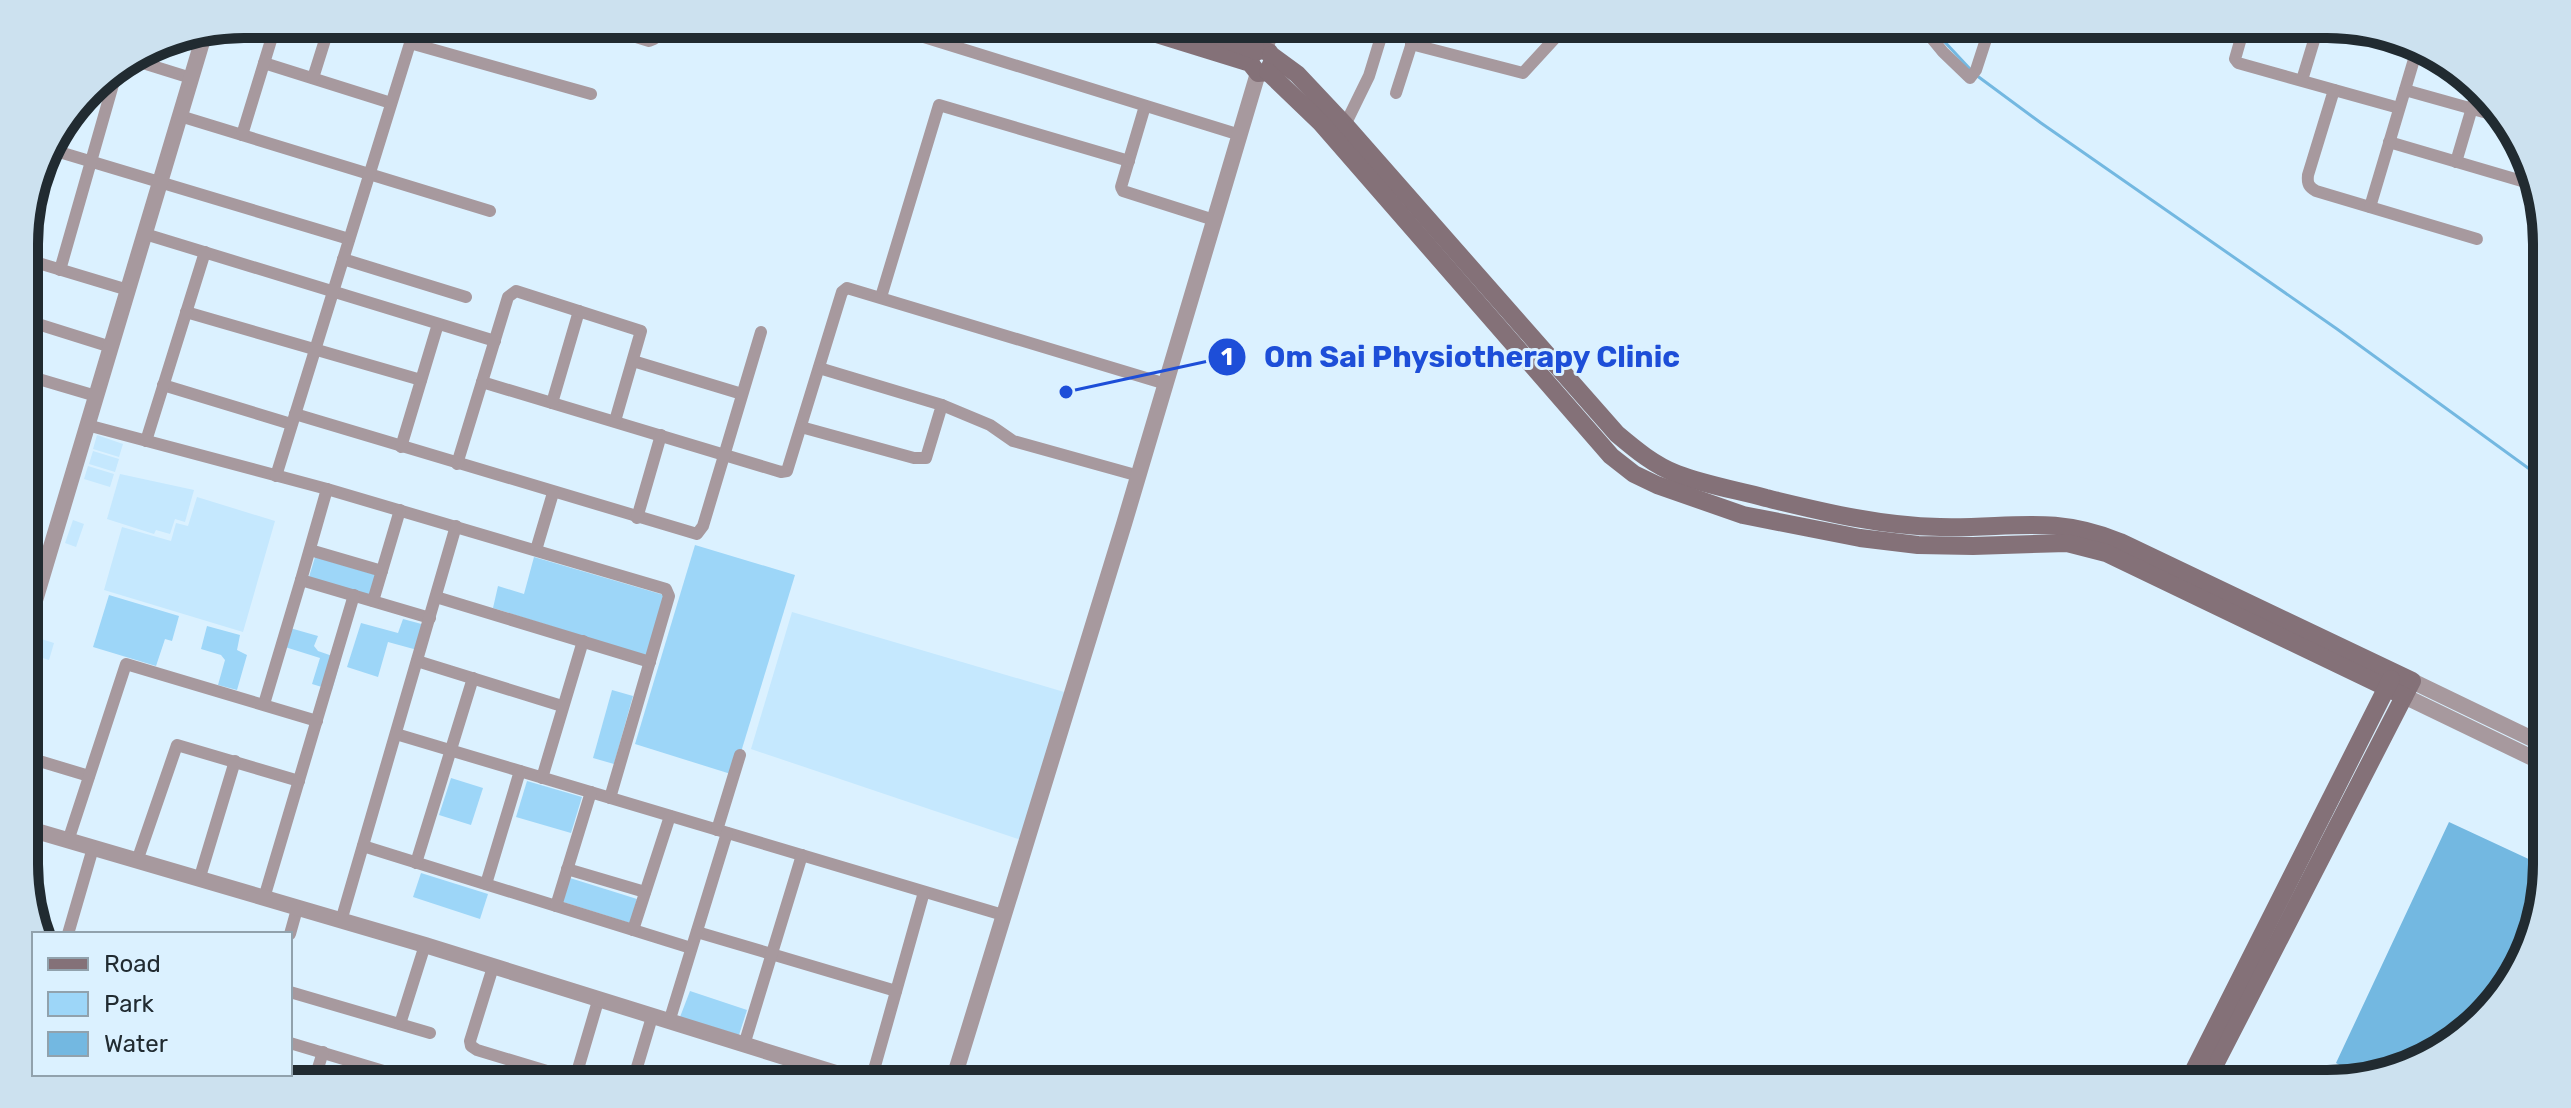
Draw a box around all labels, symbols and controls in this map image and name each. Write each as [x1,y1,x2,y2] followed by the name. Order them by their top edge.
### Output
[1207,330,1696,384] callout: Om Sai Physiotherapy Clinic
[1264,339,1680,375] text: Om Sai Physiotherapy Clinic
[1221,343,1233,371] text: 1
[32,932,292,1076] legend
[104,950,161,978] text: Road
[104,990,155,1018] text: Park
[104,1030,168,1058] text: Water

